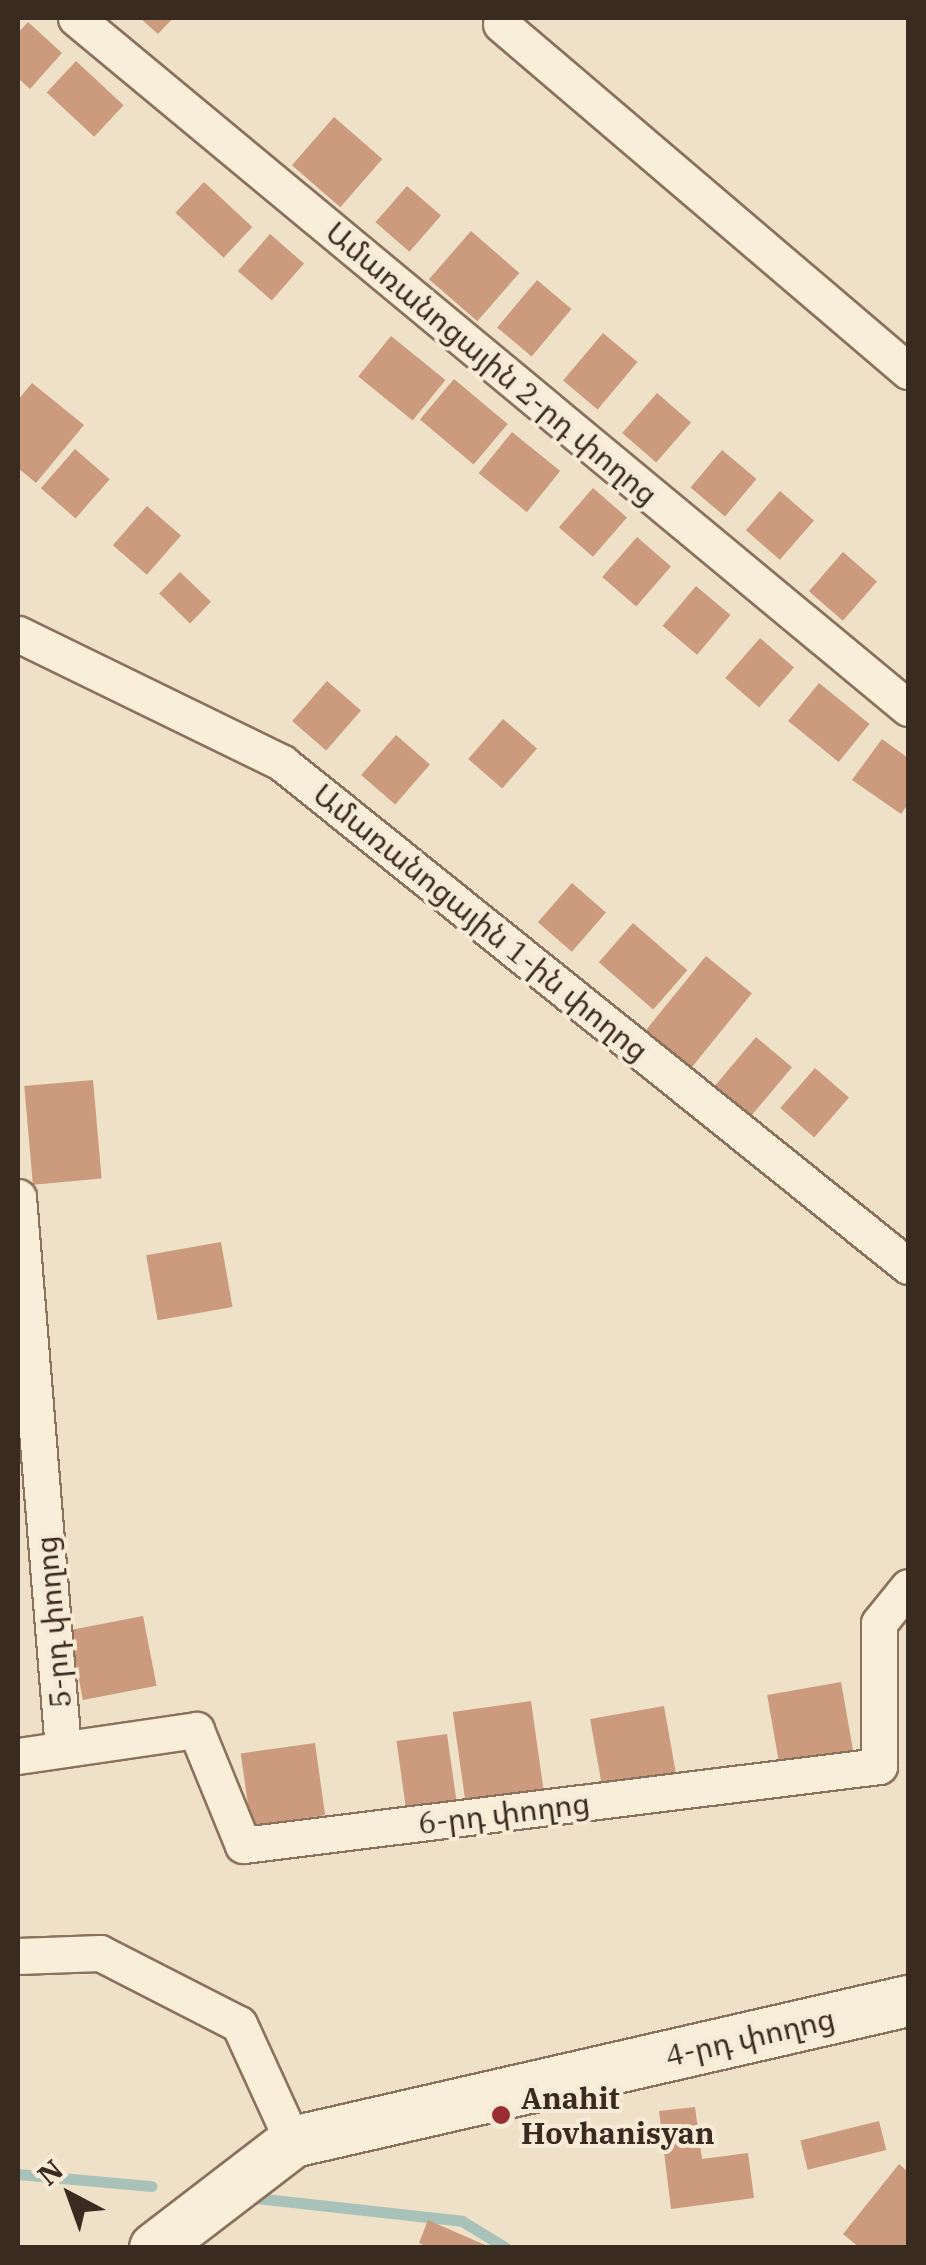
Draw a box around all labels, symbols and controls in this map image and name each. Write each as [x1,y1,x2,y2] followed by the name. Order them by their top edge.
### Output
[319,214,665,512] street label: Ամառանոցային 2-րդ փողոց
[306,776,656,1068] street label: Ամառանոցային 1-ին փողոց
[28,1534,78,1710] street label: 5-րդ փողոց
[416,1785,592,1841] street label: 6-րդ փողոց
[662,2000,838,2074] street label: 4-րդ փողոց
[521,2080,715,2150] place label: Anahit Hovhanisyan
[490,2104,512,2126] marker: Anahit Hovhanisyan
[20,2145,120,2245] north arrow
[29,2151,70,2193] text: N

